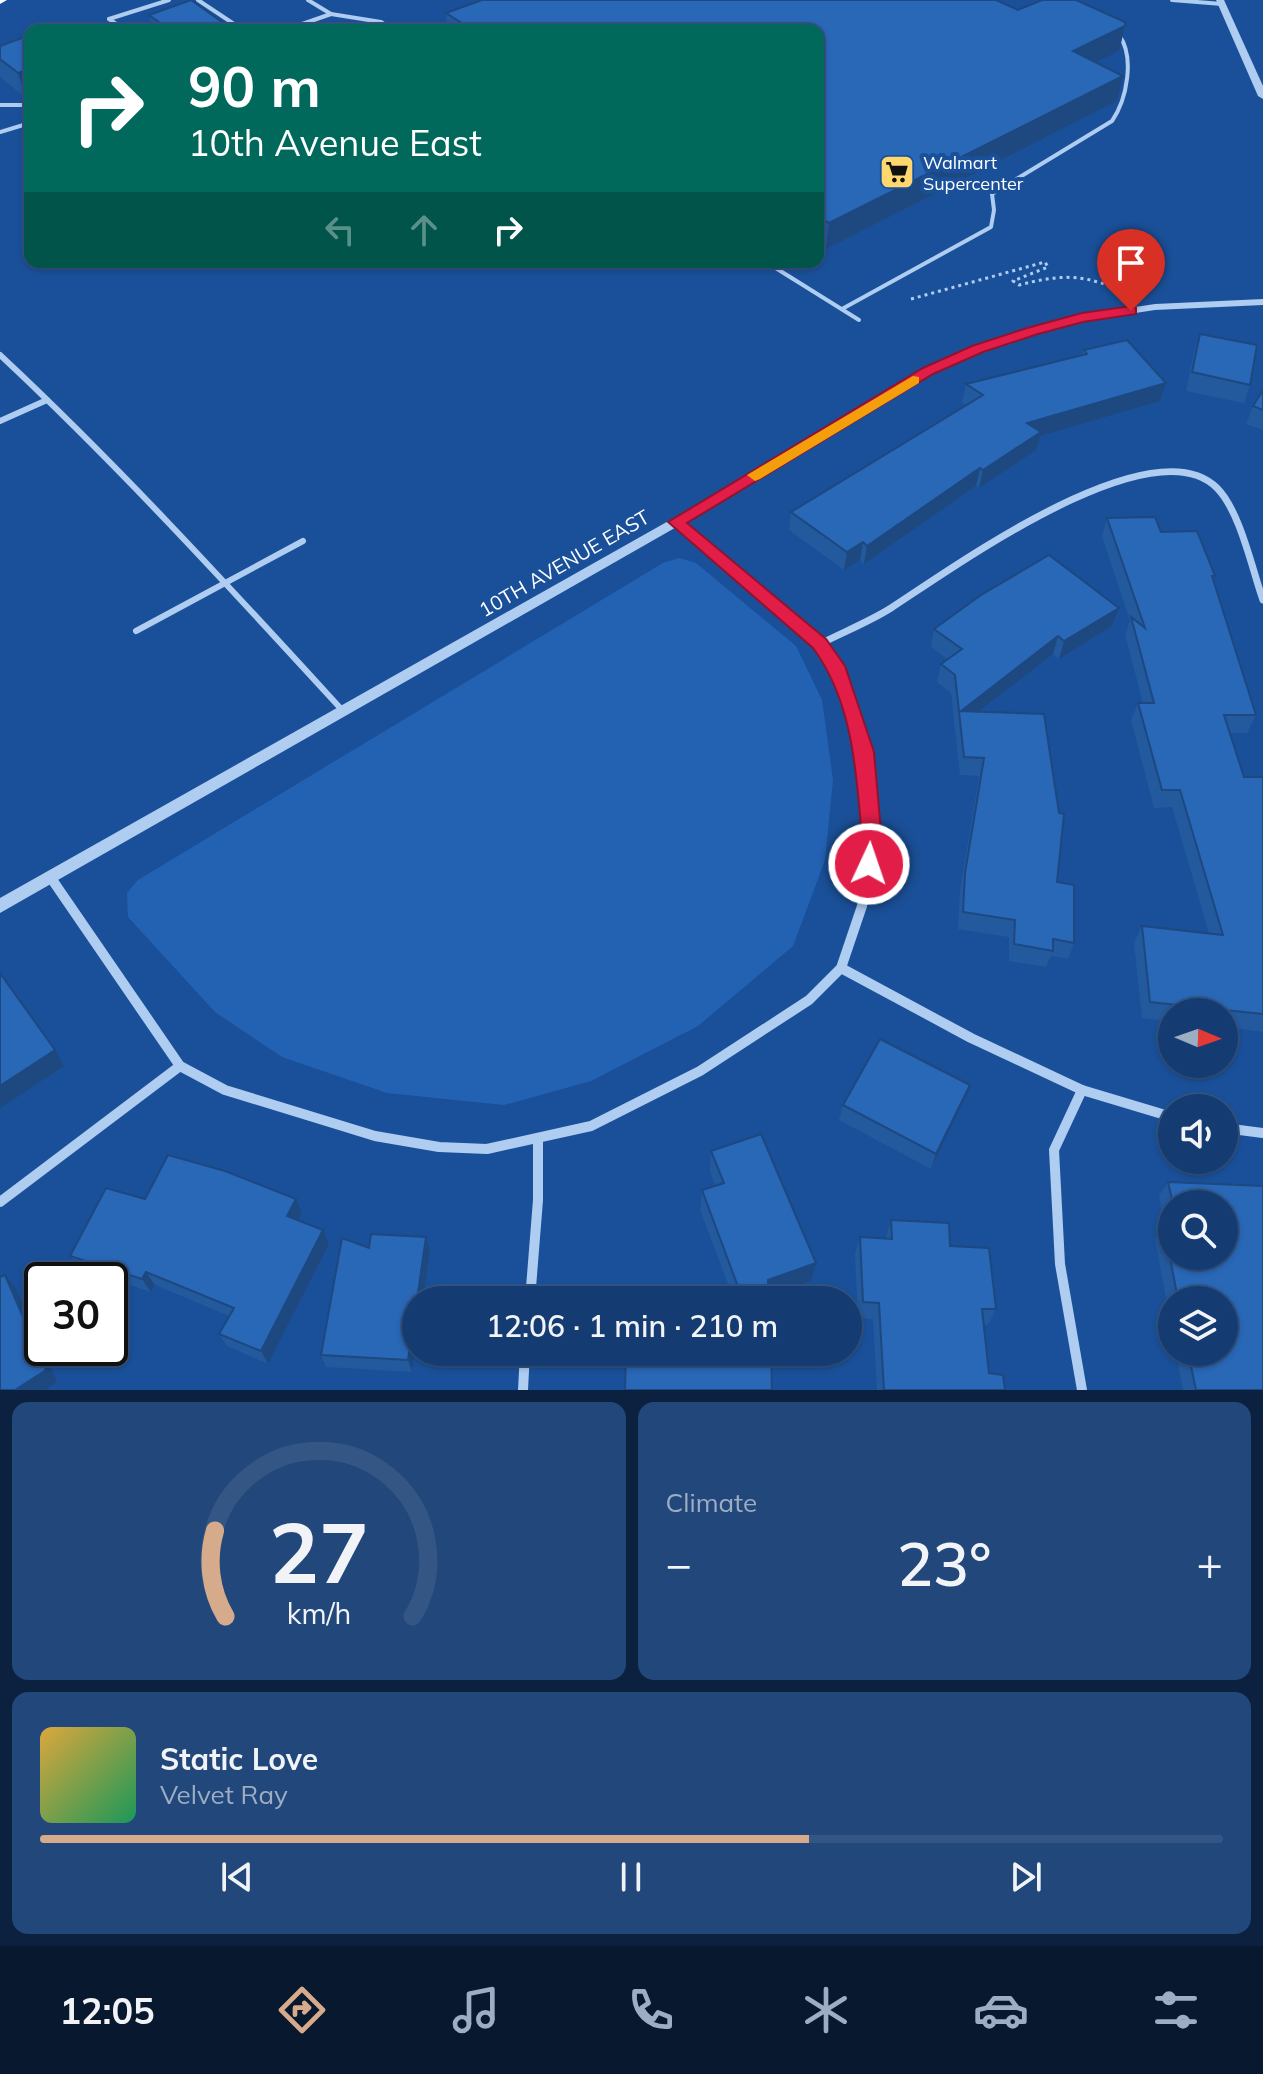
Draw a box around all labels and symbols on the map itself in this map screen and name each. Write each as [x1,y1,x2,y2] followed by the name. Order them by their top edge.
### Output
[923,151,1024,195] place label: Walmart Supercenter
[878,153,916,191] supermarket icon: Walmart Supercenter
[1097,229,1165,311] pin
[474,504,654,622] street label: 10TH AVENUE EAST
[827,822,911,906] position arrow
[1158,998,1238,1078] north arrow
[24,1262,128,1366] speed limit sign: 30

